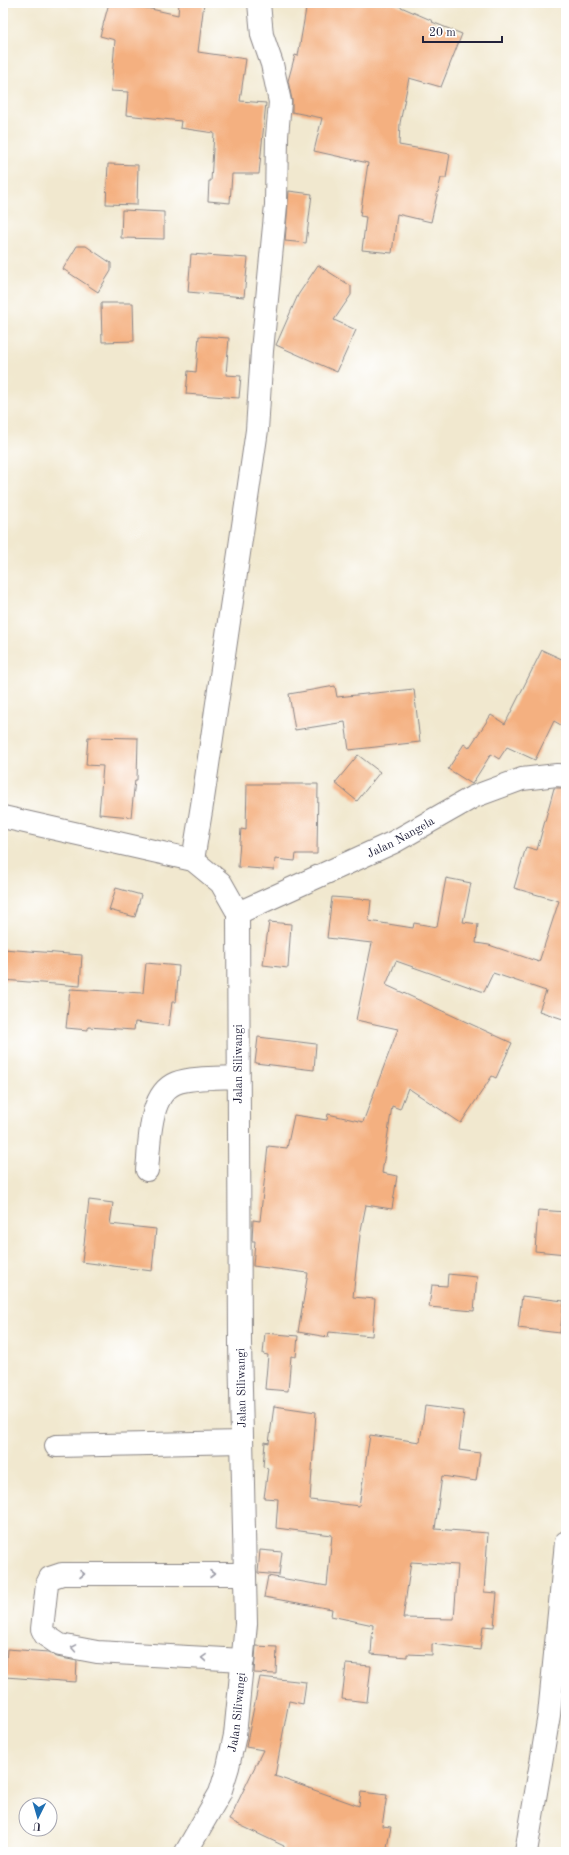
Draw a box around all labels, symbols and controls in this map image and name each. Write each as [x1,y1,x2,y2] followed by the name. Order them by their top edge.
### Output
[423,18,502,44] scale bar
[429,27,456,39] text: 20 m
[365,815,437,860] street label: Jalan Nangela
[233,1024,245,1104] street label: Jalan Siliwangi
[235,1348,249,1428] street label: Jalan Siliwangi
[79,1570,85,1578] one-way arrow
[209,1570,215,1578] one-way arrow
[71,1644,77,1653] one-way arrow
[201,1654,207,1662] one-way arrow
[226,1672,248,1753] street label: Jalan Siliwangi
[18,1797,58,1837] north arrow
[32,1820,42,1831] text: U

